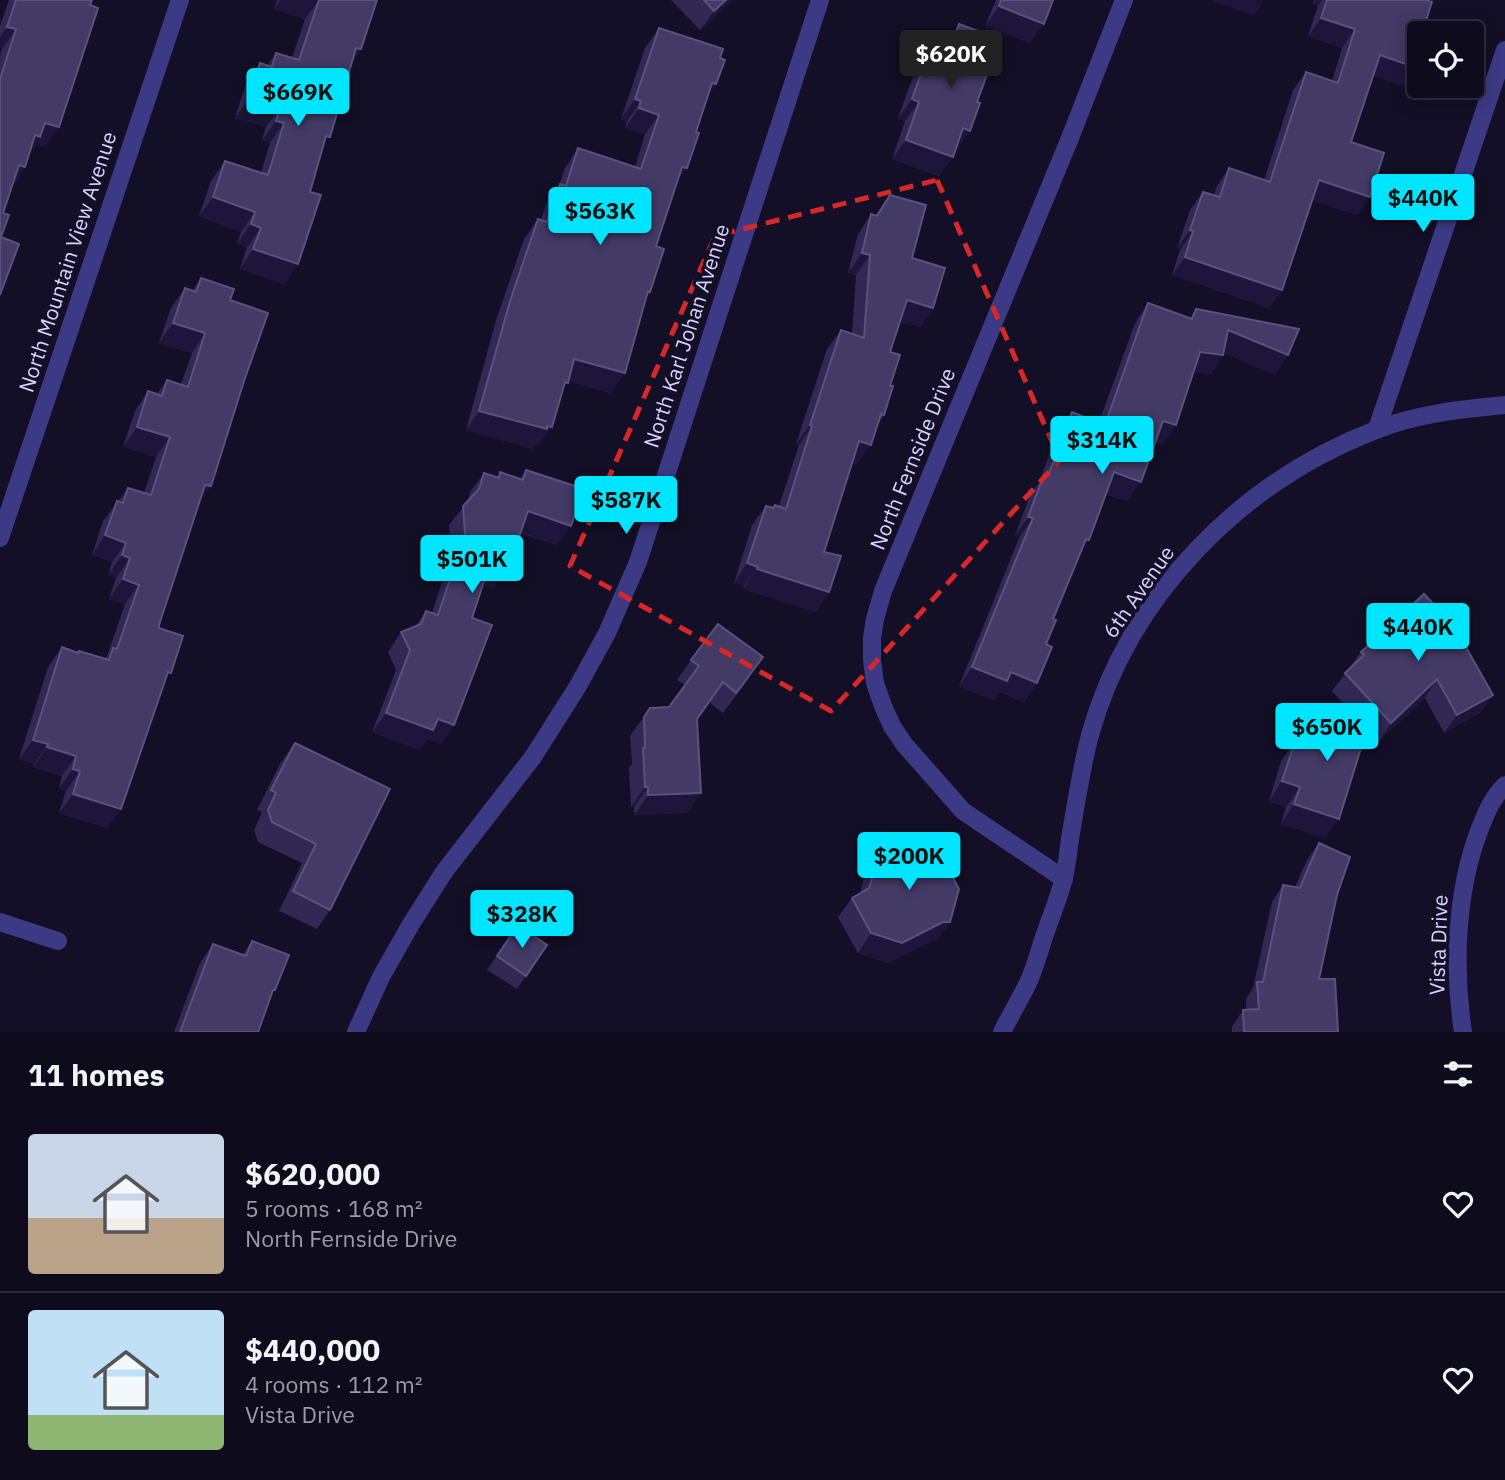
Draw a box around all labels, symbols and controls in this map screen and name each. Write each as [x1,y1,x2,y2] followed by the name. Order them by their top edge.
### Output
[1407,21,1484,98] map controls
[1407,21,1484,98] button: locate
[902,31,1000,90] pin: $620K
[915,38,987,68] text: $620K
[249,68,347,128] pin: $669K
[262,76,334,106] text: $669K
[12,128,123,396] street label: North Mountain View Avenue
[1374,174,1472,234] pin: $440K
[1387,182,1459,212] text: $440K
[551,188,649,247] pin: $563K
[564,195,636,225] text: $563K
[637,220,735,451] street label: North Karl Johan Avenue
[863,363,961,554] street label: North Fernside Drive
[1053,416,1151,476] pin: $314K
[1066,424,1138,454] text: $314K
[577,476,675,536] pin: $587K
[590,484,662,514] text: $587K
[423,536,521,595] pin: $501K
[1096,540,1180,643] street label: 6th Avenue
[436,543,508,573] text: $501K
[1369,604,1467,663] pin: $440K
[1382,611,1454,641] text: $440K
[1278,704,1376,763] pin: $650K
[1291,711,1363,741] text: $650K
[860,832,958,892] pin: $200K
[873,840,945,870] text: $200K
[473,890,571,950] pin: $328K
[1422,894,1454,996] street label: Vista Drive
[486,898,558,928] text: $328K
[28,1055,165,1094] text: 11 homes
[1439,1055,1477,1093] icon: filters
[245,1154,380,1193] text: $620,000
[84,1162,168,1246] icon: home
[1439,1185,1477,1223] icon: heart
[245,1193,423,1223] text: 5 rooms · 168 m²
[245,1223,457,1253] text: North Fernside Drive
[245,1330,380,1369] text: $440,000
[84,1338,168,1422] icon: home
[1439,1361,1477,1399] icon: heart
[245,1369,423,1399] text: 4 rooms · 112 m²
[245,1399,355,1429] text: Vista Drive

